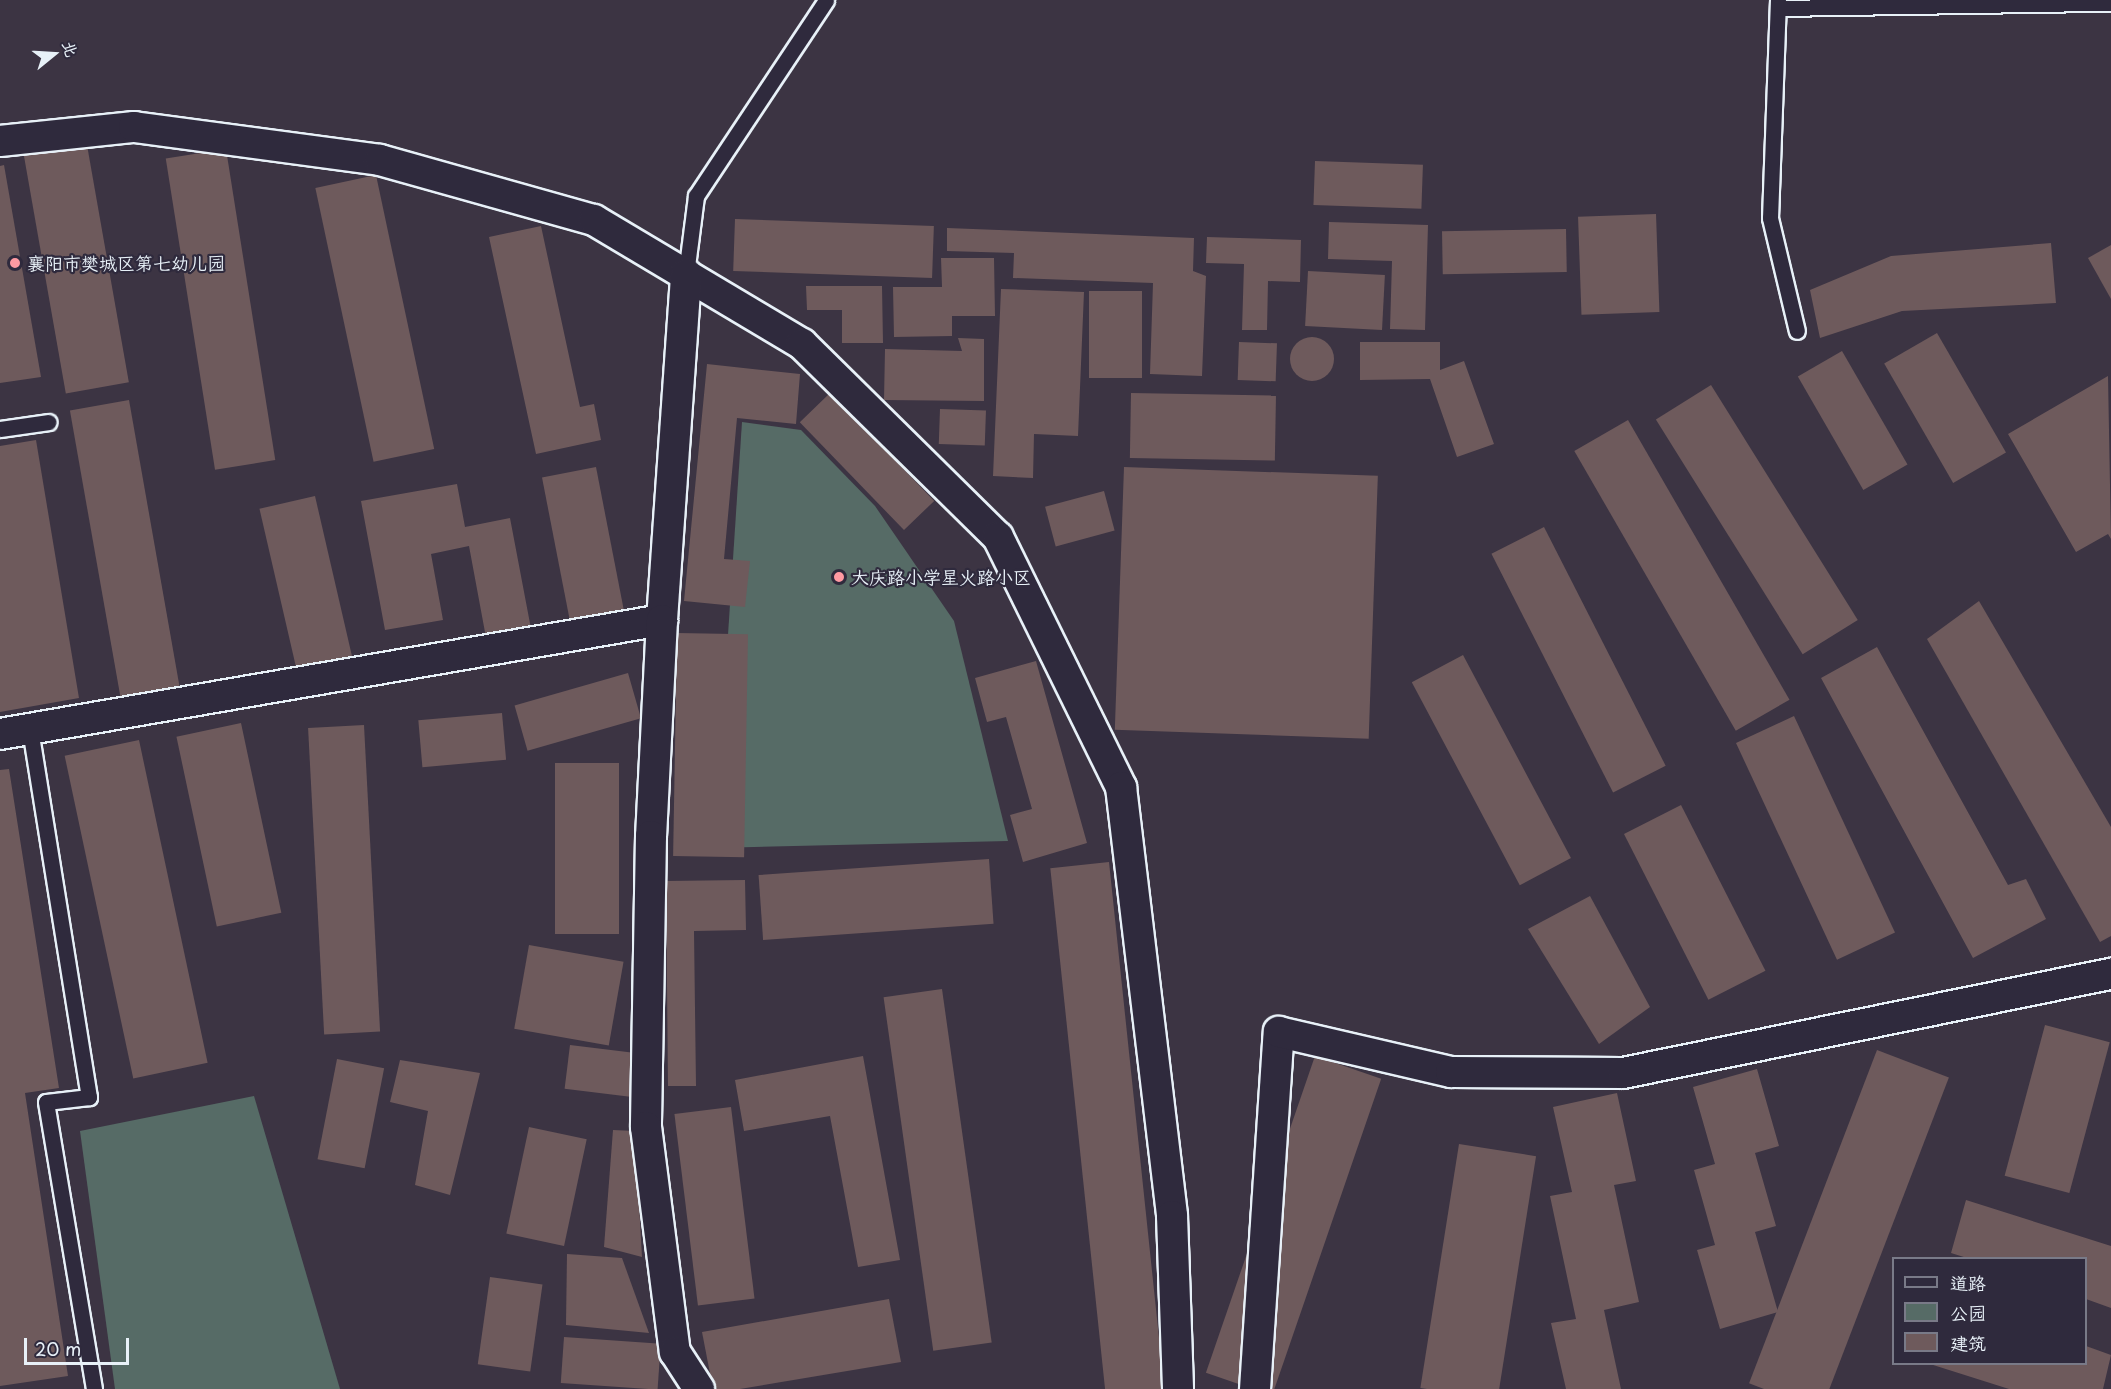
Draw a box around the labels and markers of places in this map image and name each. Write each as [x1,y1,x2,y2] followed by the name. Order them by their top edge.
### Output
[27,252,225,274] place label: 襄阳市樊城区第七幼儿园
[8,256,22,270] marker: 襄阳市樊城区第七幼儿园
[851,566,1031,588] place label: 大庆路小学星火路小区
[832,570,846,584] marker: 大庆路小学星火路小区

